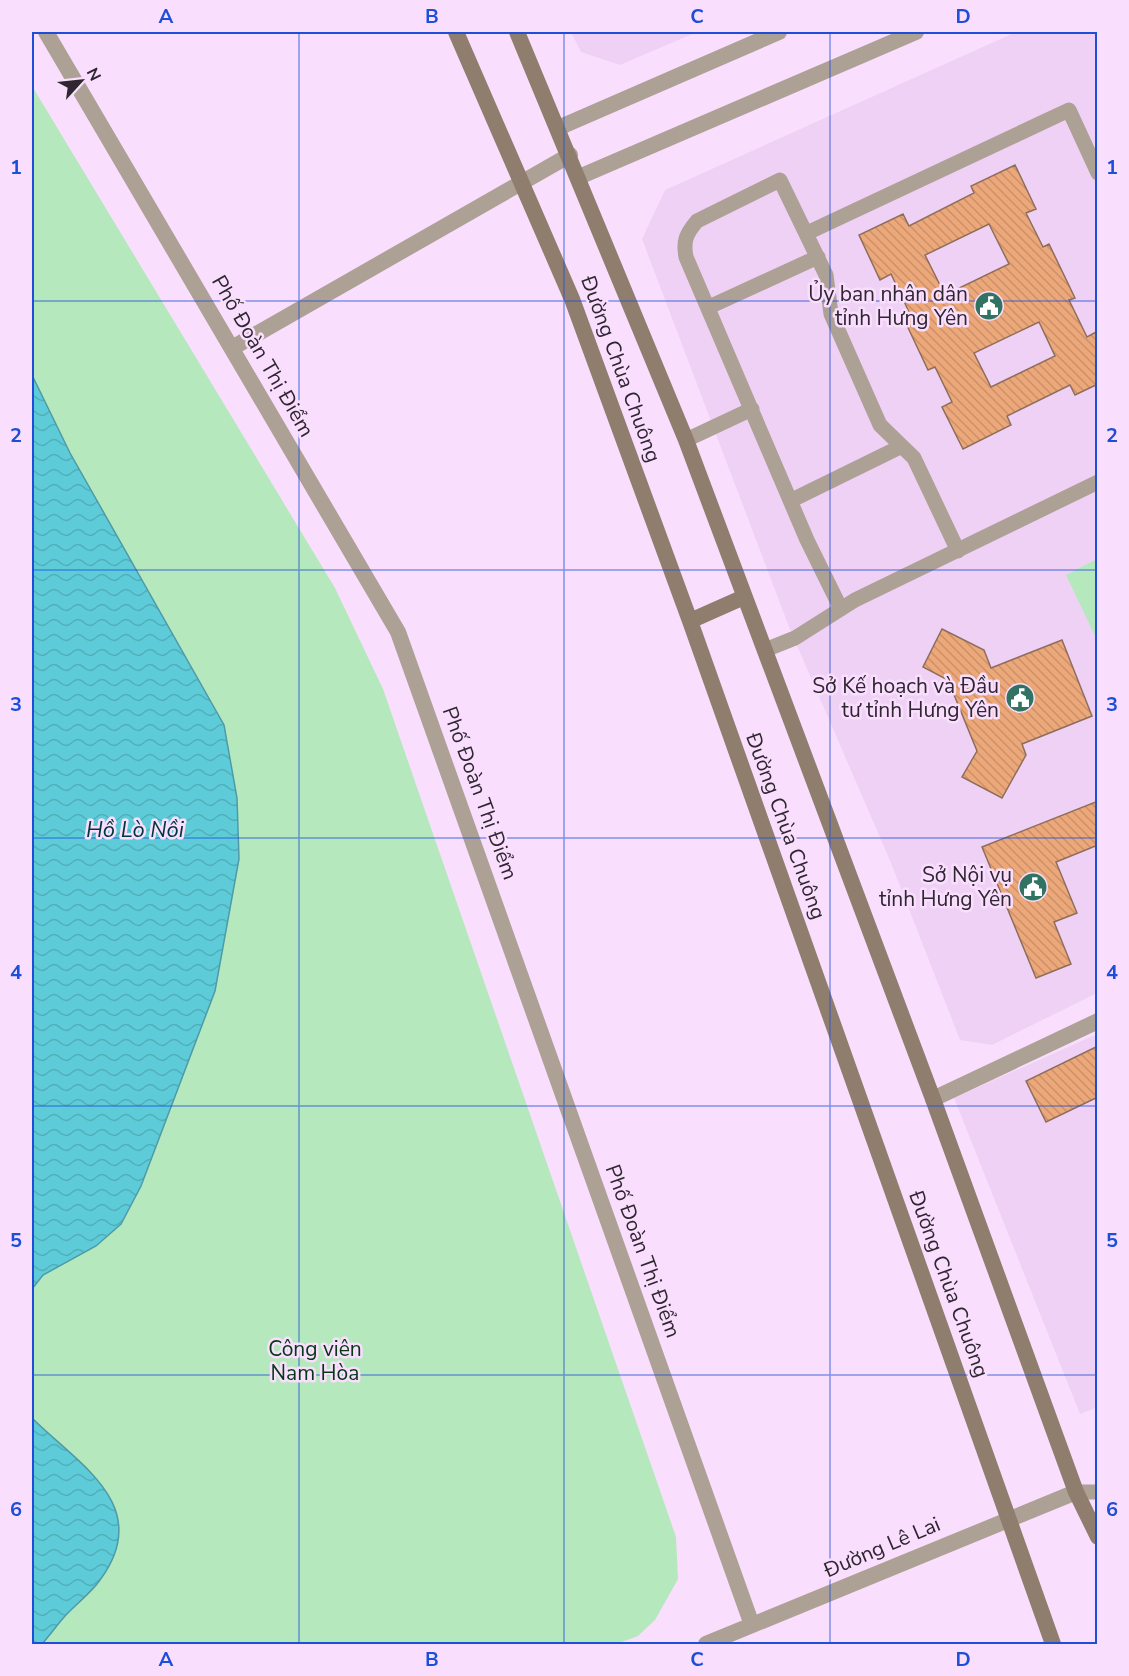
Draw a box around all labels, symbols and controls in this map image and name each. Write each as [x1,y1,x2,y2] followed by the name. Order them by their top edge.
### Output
[159,3,174,30] text: A
[425,3,439,30] text: B
[690,3,704,30] text: C
[955,3,971,30] text: D
[51,51,111,111] north arrow
[81,64,106,85] text: N
[10,154,22,181] text: 1
[1106,154,1118,181] text: 1
[205,270,321,442] street label: Phố Đoàn Thị Điểm
[574,271,668,466] street label: Đường Chùa Chuông
[808,280,968,332] place label: Ủy ban nhân dân tỉnh Hưng Yên
[973,290,1005,322] public building icon: Ủy ban nhân dân tỉnh Hưng Yên
[10,422,22,449] text: 2
[1106,422,1118,449] text: 2
[812,672,999,724] place label: Sở Kế hoạch và Đầu tư tỉnh Hưng Yên
[1004,682,1036,714] public building icon: Sở Kế hoạch và Đầu tư tỉnh Hưng Yên
[10,691,22,718] text: 3
[1106,691,1118,718] text: 3
[436,702,524,884] street label: Phố Đoàn Thị Điểm
[739,728,833,923] street label: Đường Chùa Chuông
[86,815,185,845] water label: Hồ Lò Nồi
[879,861,1012,913] place label: Sở Nội vụ tỉnh Hưng Yên
[1017,871,1049,903] public building icon: Sở Nội vụ tỉnh Hưng Yên
[10,959,22,986] text: 4
[1106,959,1118,986] text: 4
[599,1160,687,1342] street label: Phố Đoàn Thị Điểm
[902,1186,996,1381] street label: Đường Chùa Chuông
[10,1227,22,1254] text: 5
[1106,1227,1118,1254] text: 5
[268,1335,362,1387] park label: Công viên Nam Hòa
[10,1496,22,1523] text: 6
[1106,1496,1118,1523] text: 6
[819,1510,945,1584] street label: Đường Lê Lai
[159,1646,174,1673] text: A
[425,1646,439,1673] text: B
[690,1646,704,1673] text: C
[955,1646,971,1673] text: D

